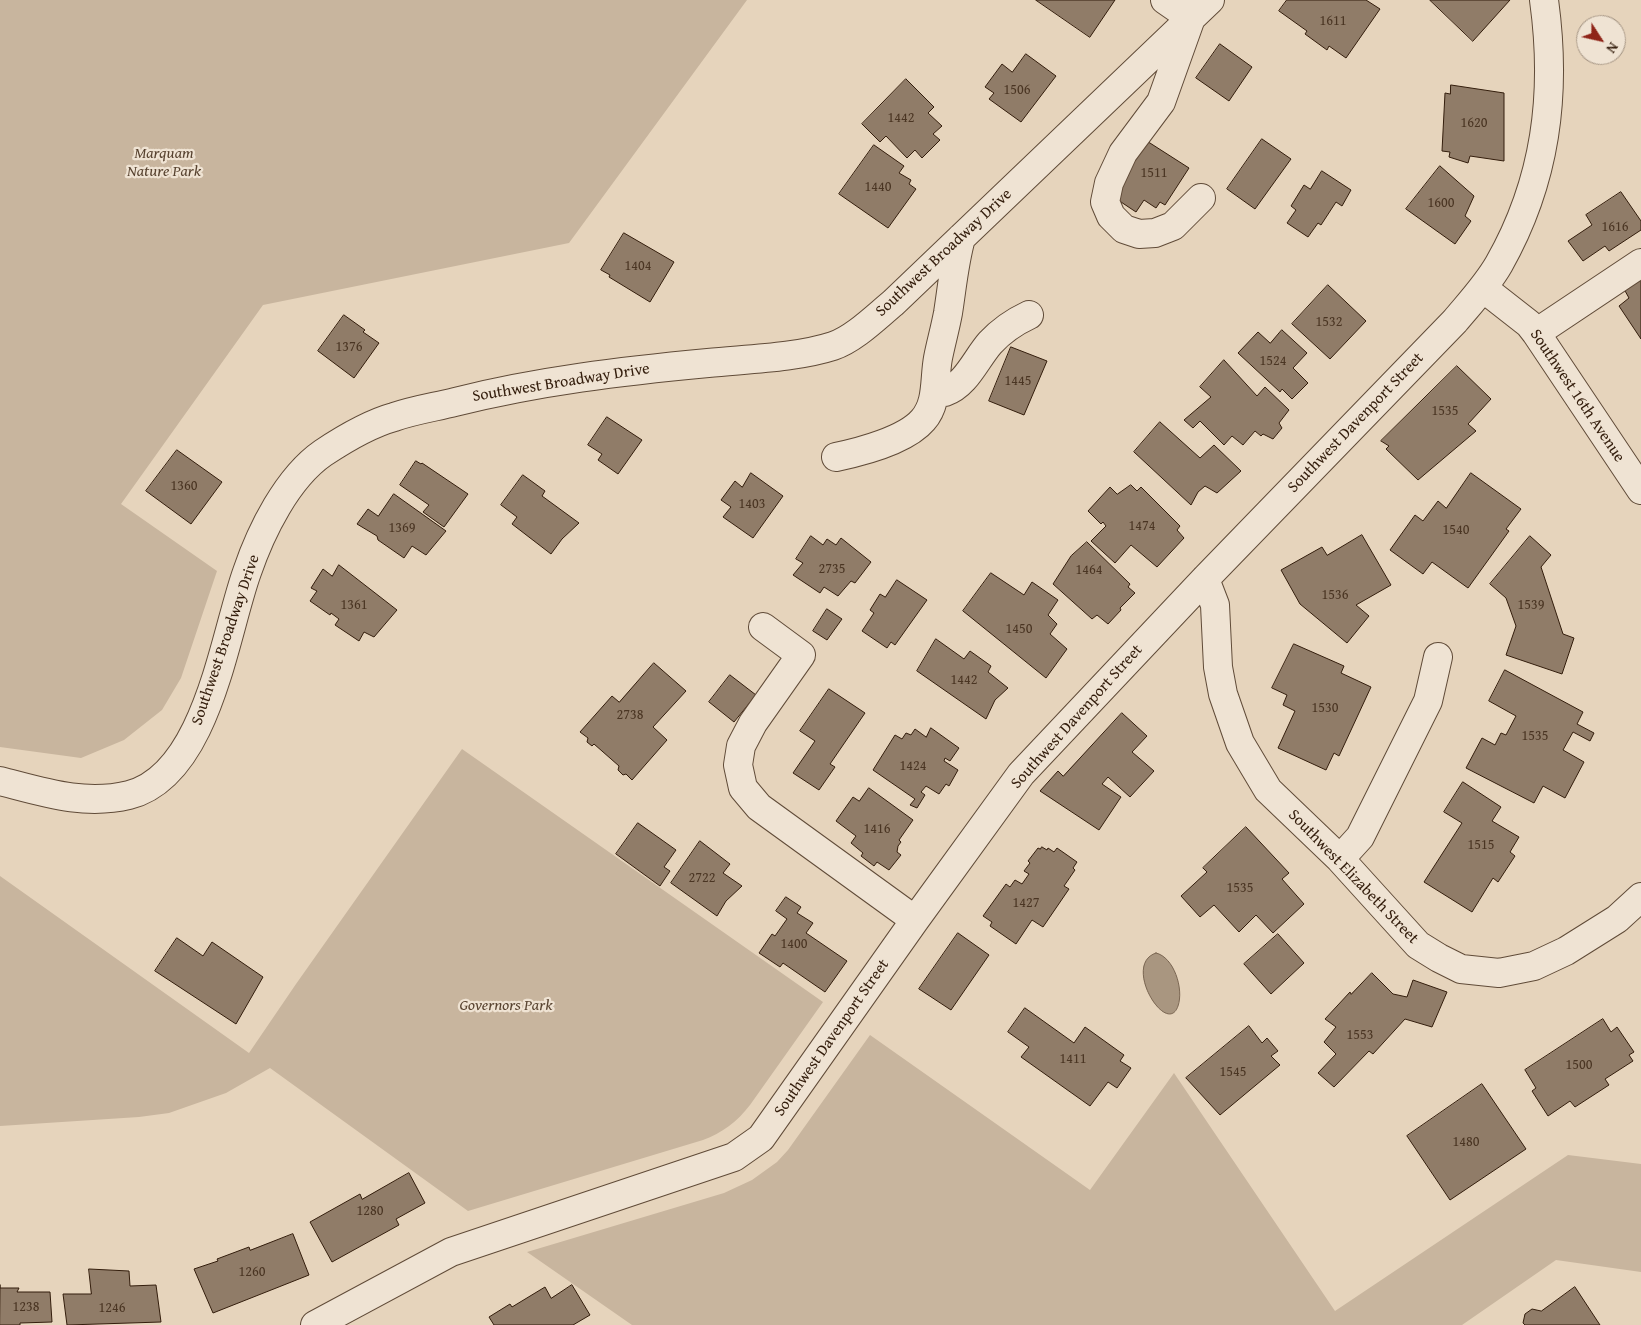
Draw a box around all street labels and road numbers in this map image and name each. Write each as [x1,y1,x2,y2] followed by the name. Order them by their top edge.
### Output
[872,185,1016,321] street label: Southwest Broadway Drive
[1525,326,1629,466] street label: Southwest 16th Avenue
[1284,349,1428,497] street label: Southwest Davenport Street
[471,360,651,406] street label: Southwest Broadway Drive
[188,552,264,728] street label: Southwest Broadway Drive
[1007,641,1147,793] street label: Southwest Davenport Street
[1284,806,1422,948] street label: Southwest Elizabeth Street
[770,956,894,1120] street label: Southwest Davenport Street

